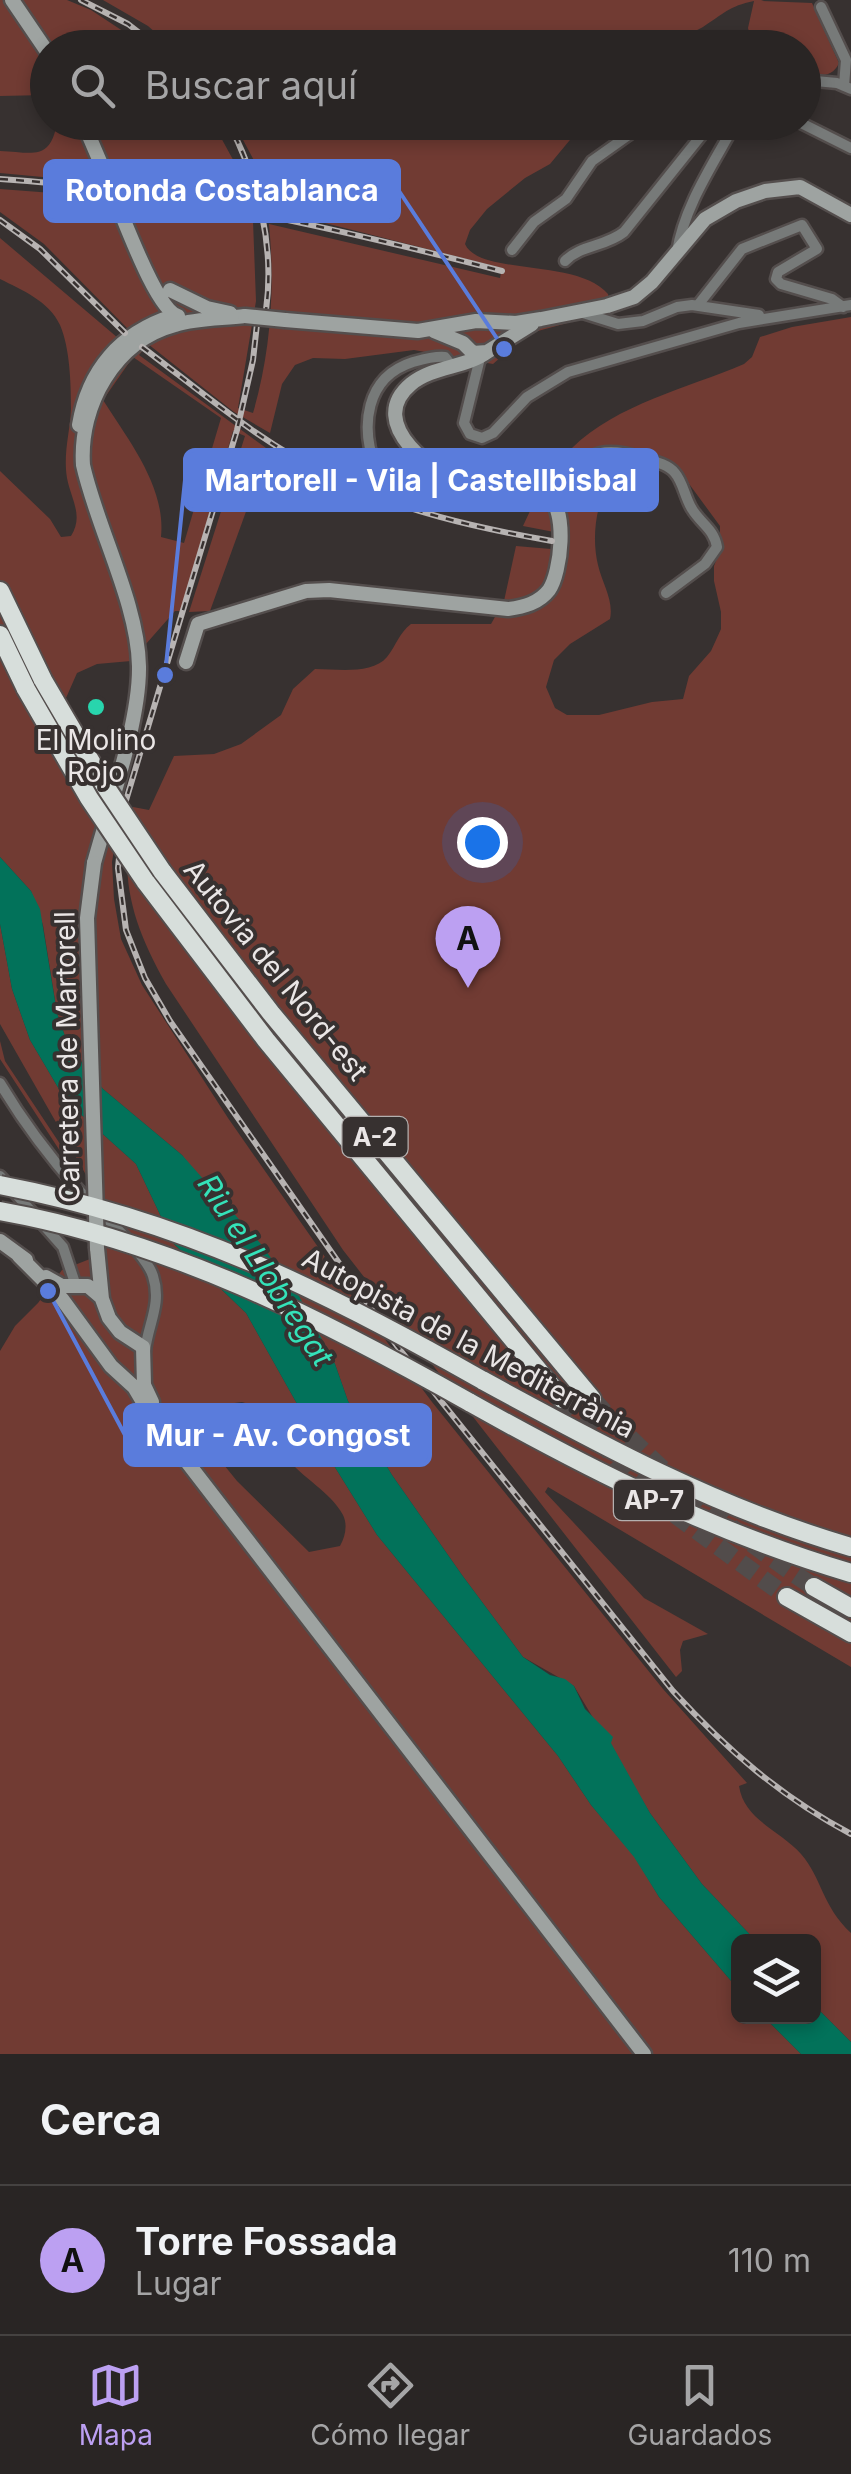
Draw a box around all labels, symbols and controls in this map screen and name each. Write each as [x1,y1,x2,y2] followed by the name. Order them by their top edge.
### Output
[30,30,821,140] search box
[65,58,120,113] icon: search
[145,62,357,108] text: Buscar aquí
[45,161,399,221] callout: Rotonda Costablanca
[65,172,379,208] text: Rotonda Costablanca
[185,450,657,510] callout: Martorell - Vila | Castellbisbal
[205,462,637,498] text: Martorell - Vila | Castellbisbal
[85,696,107,718] marker: El Molino Rojo
[36,723,156,789] place label: El Molino Rojo
[457,817,508,868] your location
[177,853,375,1087] street label: Autovia del Nord-est
[436,906,500,988] pin: A
[47,911,87,1203] street label: Carretera de Martorell
[342,1117,408,1157] road number: A-2
[191,1167,342,1373] water label: Riu el Llobregat
[297,1241,641,1445] street label: Autopista de la Mediterrània
[125,1405,430,1465] callout: Mur - Av. Congost
[146,1417,410,1453] text: Mur - Av. Congost
[614,1480,694,1520] road number: AP-7
[731,1934,821,2024] map controls
[731,1934,821,2024] button: layers
[40,2094,162,2145] text: Cerca
[135,2218,398,2264] text: Torre Fossada
[61,2241,84,2280] text: A
[728,2241,811,2280] text: 110 m
[135,2264,222,2303] text: Lugar
[79,2358,153,2452] tab: Mapa
[310,2358,470,2452] tab: Cómo llegar
[627,2358,772,2452] tab: Guardados

